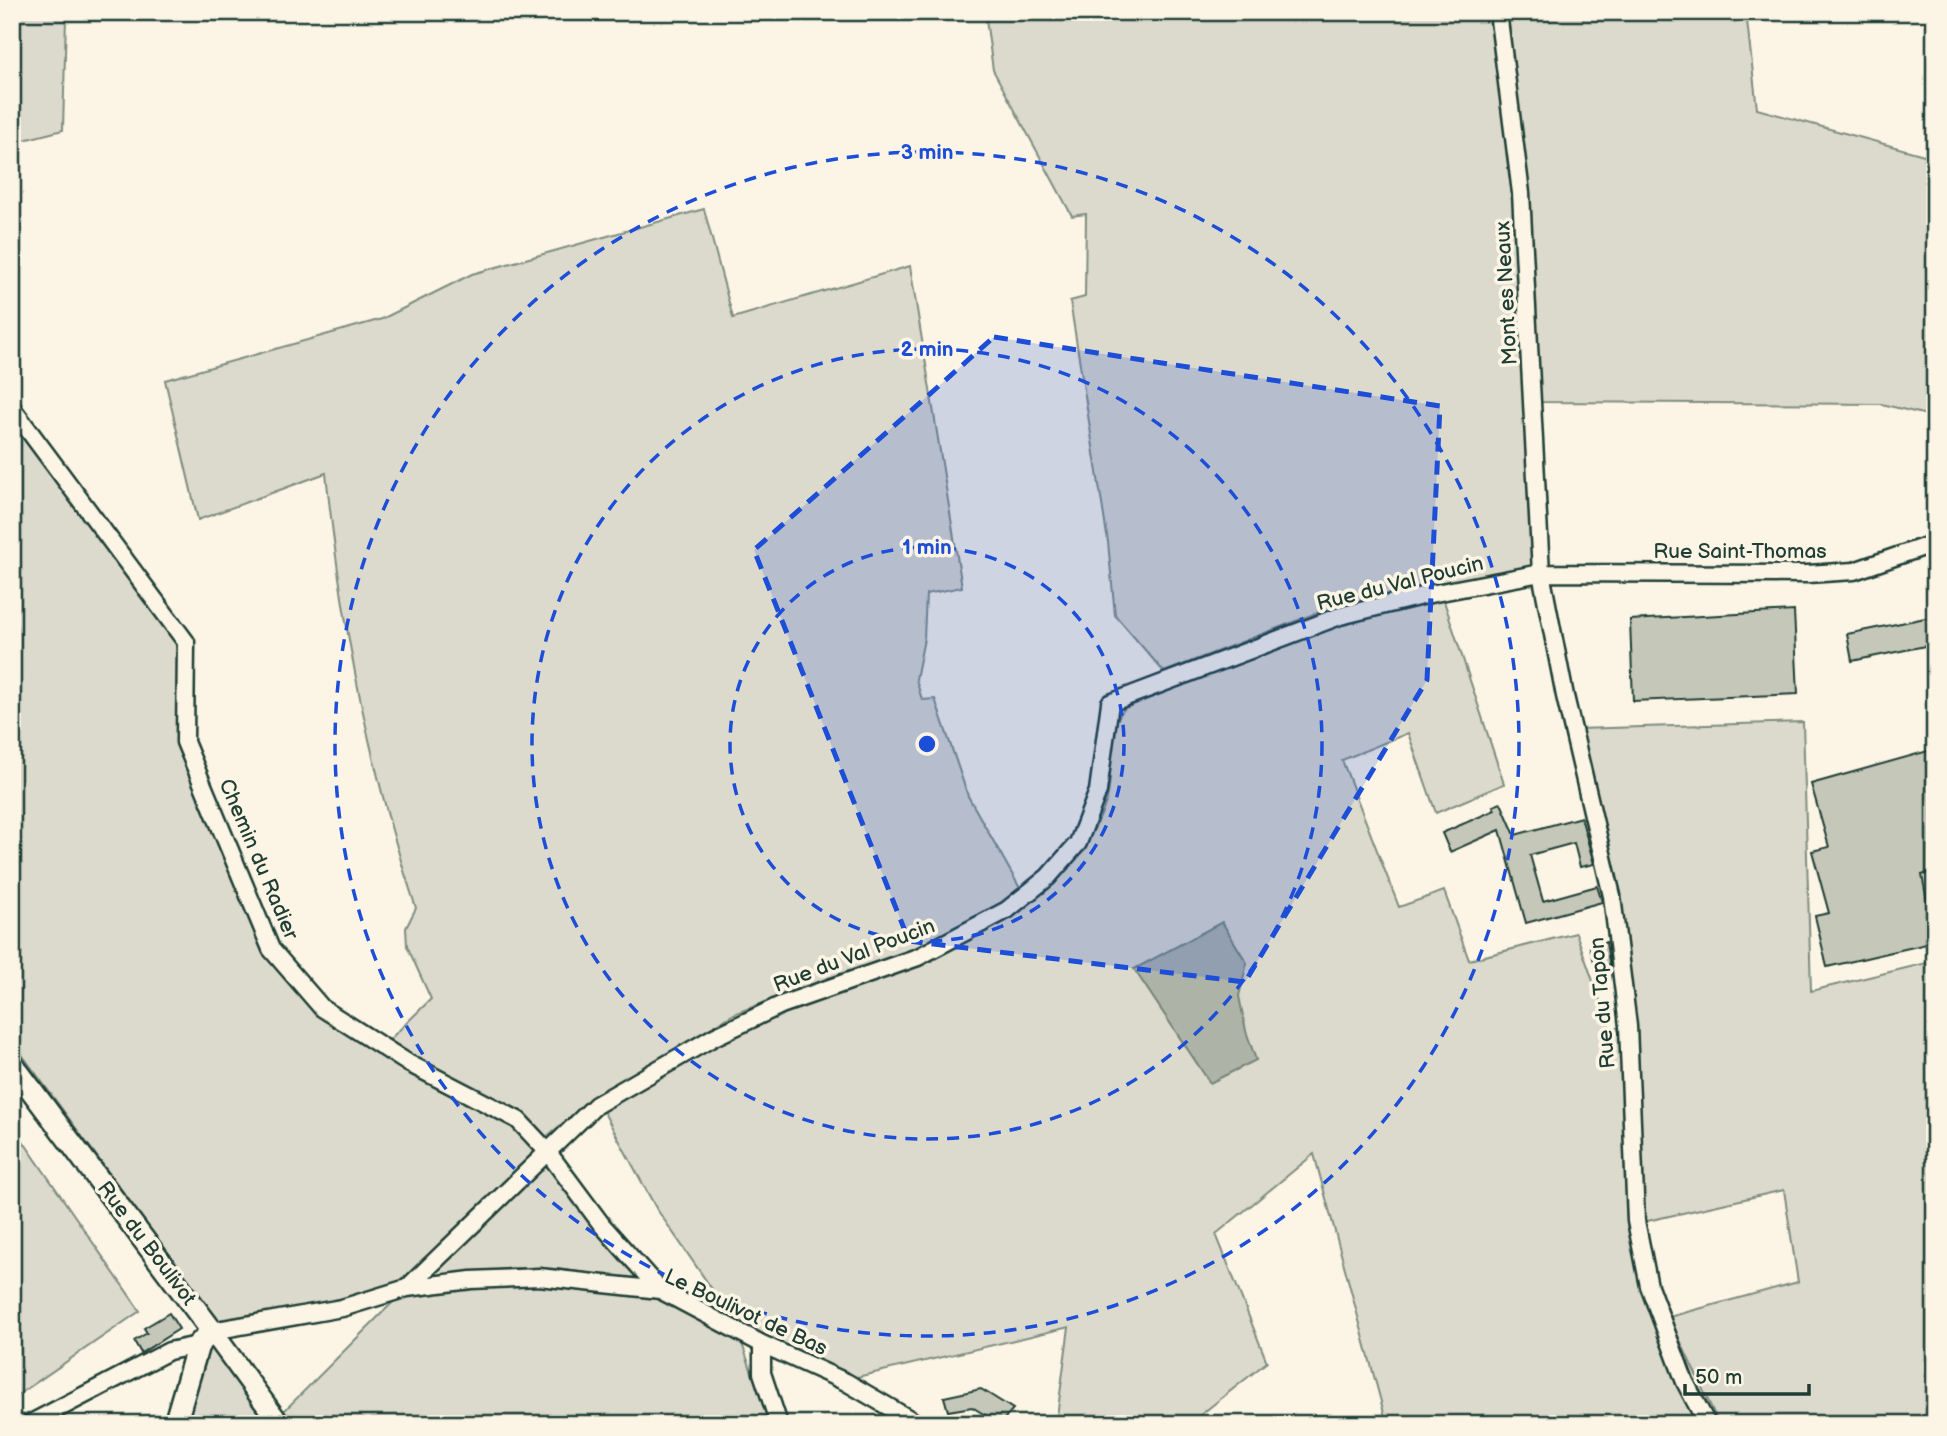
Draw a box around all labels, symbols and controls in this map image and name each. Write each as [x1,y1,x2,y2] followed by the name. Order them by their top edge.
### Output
[901,140,953,165] text: 3 min
[1490,220,1523,366] street label: Mont es Neaux
[900,337,954,362] text: 2 min
[902,535,952,560] text: 1 min
[1653,539,1827,564] street label: Rue Saint-Thomas
[1314,551,1486,616] street label: Rue du Val Poucin
[915,732,939,756] centre of rings
[213,775,304,944] street label: Chemin du Radier
[770,913,938,998] street label: Rue du Val Poucin
[1584,936,1621,1070] street label: Rue du Tapon
[92,1176,202,1311] street label: Rue du Boulivot
[660,1264,831,1361] street label: Le Boulivot de Bas
[1685,1352,1809,1396] scale bar
[1695,1365,1742,1390] text: 50 m

